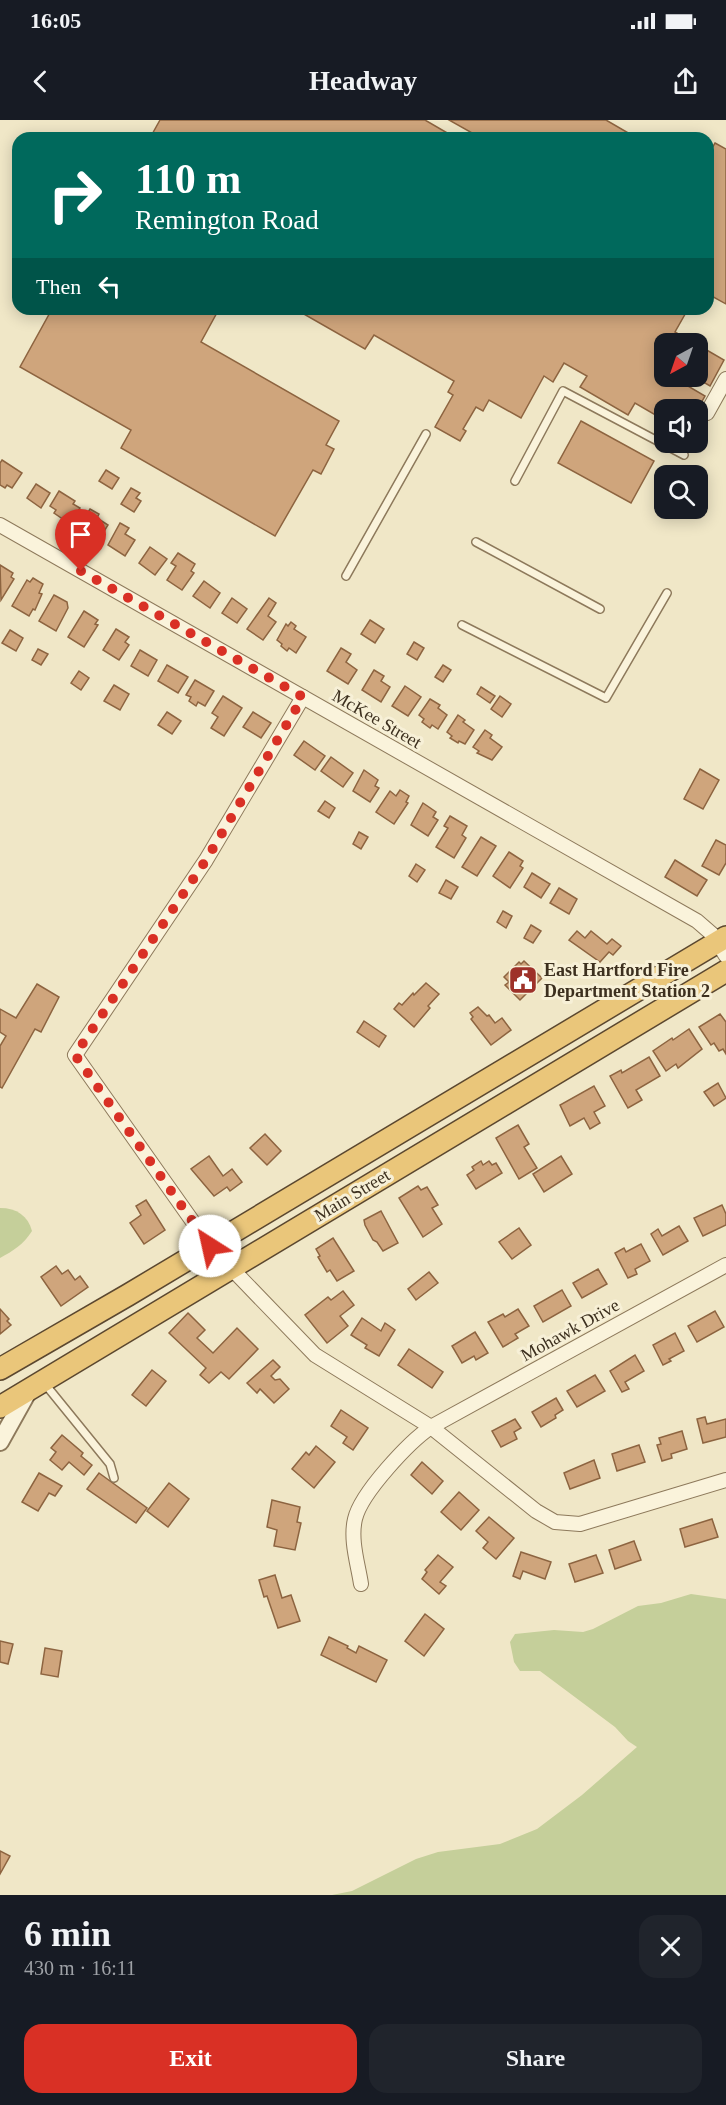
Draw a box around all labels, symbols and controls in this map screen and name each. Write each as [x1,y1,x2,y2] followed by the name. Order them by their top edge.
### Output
[30,8,81,33] text: 16:05
[24,65,57,98] icon: back
[669,65,702,98] icon: share
[309,66,417,96] text: Headway
[36,156,114,234] icon: right
[135,156,241,202] text: 110 m
[135,205,319,235] text: Remington Road
[93,270,126,303] icon: left
[36,274,81,299] text: Then
[654,333,708,387] north arrow
[654,333,708,519] map controls
[654,399,708,453] button: sound
[654,465,708,519] button: search
[55,509,106,571] pin
[64,518,97,551] icon: arrive
[329,685,425,753] street label: McKee Street
[544,960,710,1001] place label: East Hartford Fire Department Station 2
[507,964,539,996] public building icon: East Hartford Fire Department Station 2
[311,1165,393,1225] street label: Main Street
[178,1214,242,1278] position arrow
[517,1295,623,1365] street label: Mohawk Drive
[24,1914,111,1954] text: 6 min
[639,1915,702,1978] button: close
[24,1957,136,1979] text: 430 m · 16:11
[24,2024,357,2093] button: Exit
[369,2024,702,2093] button: Share

